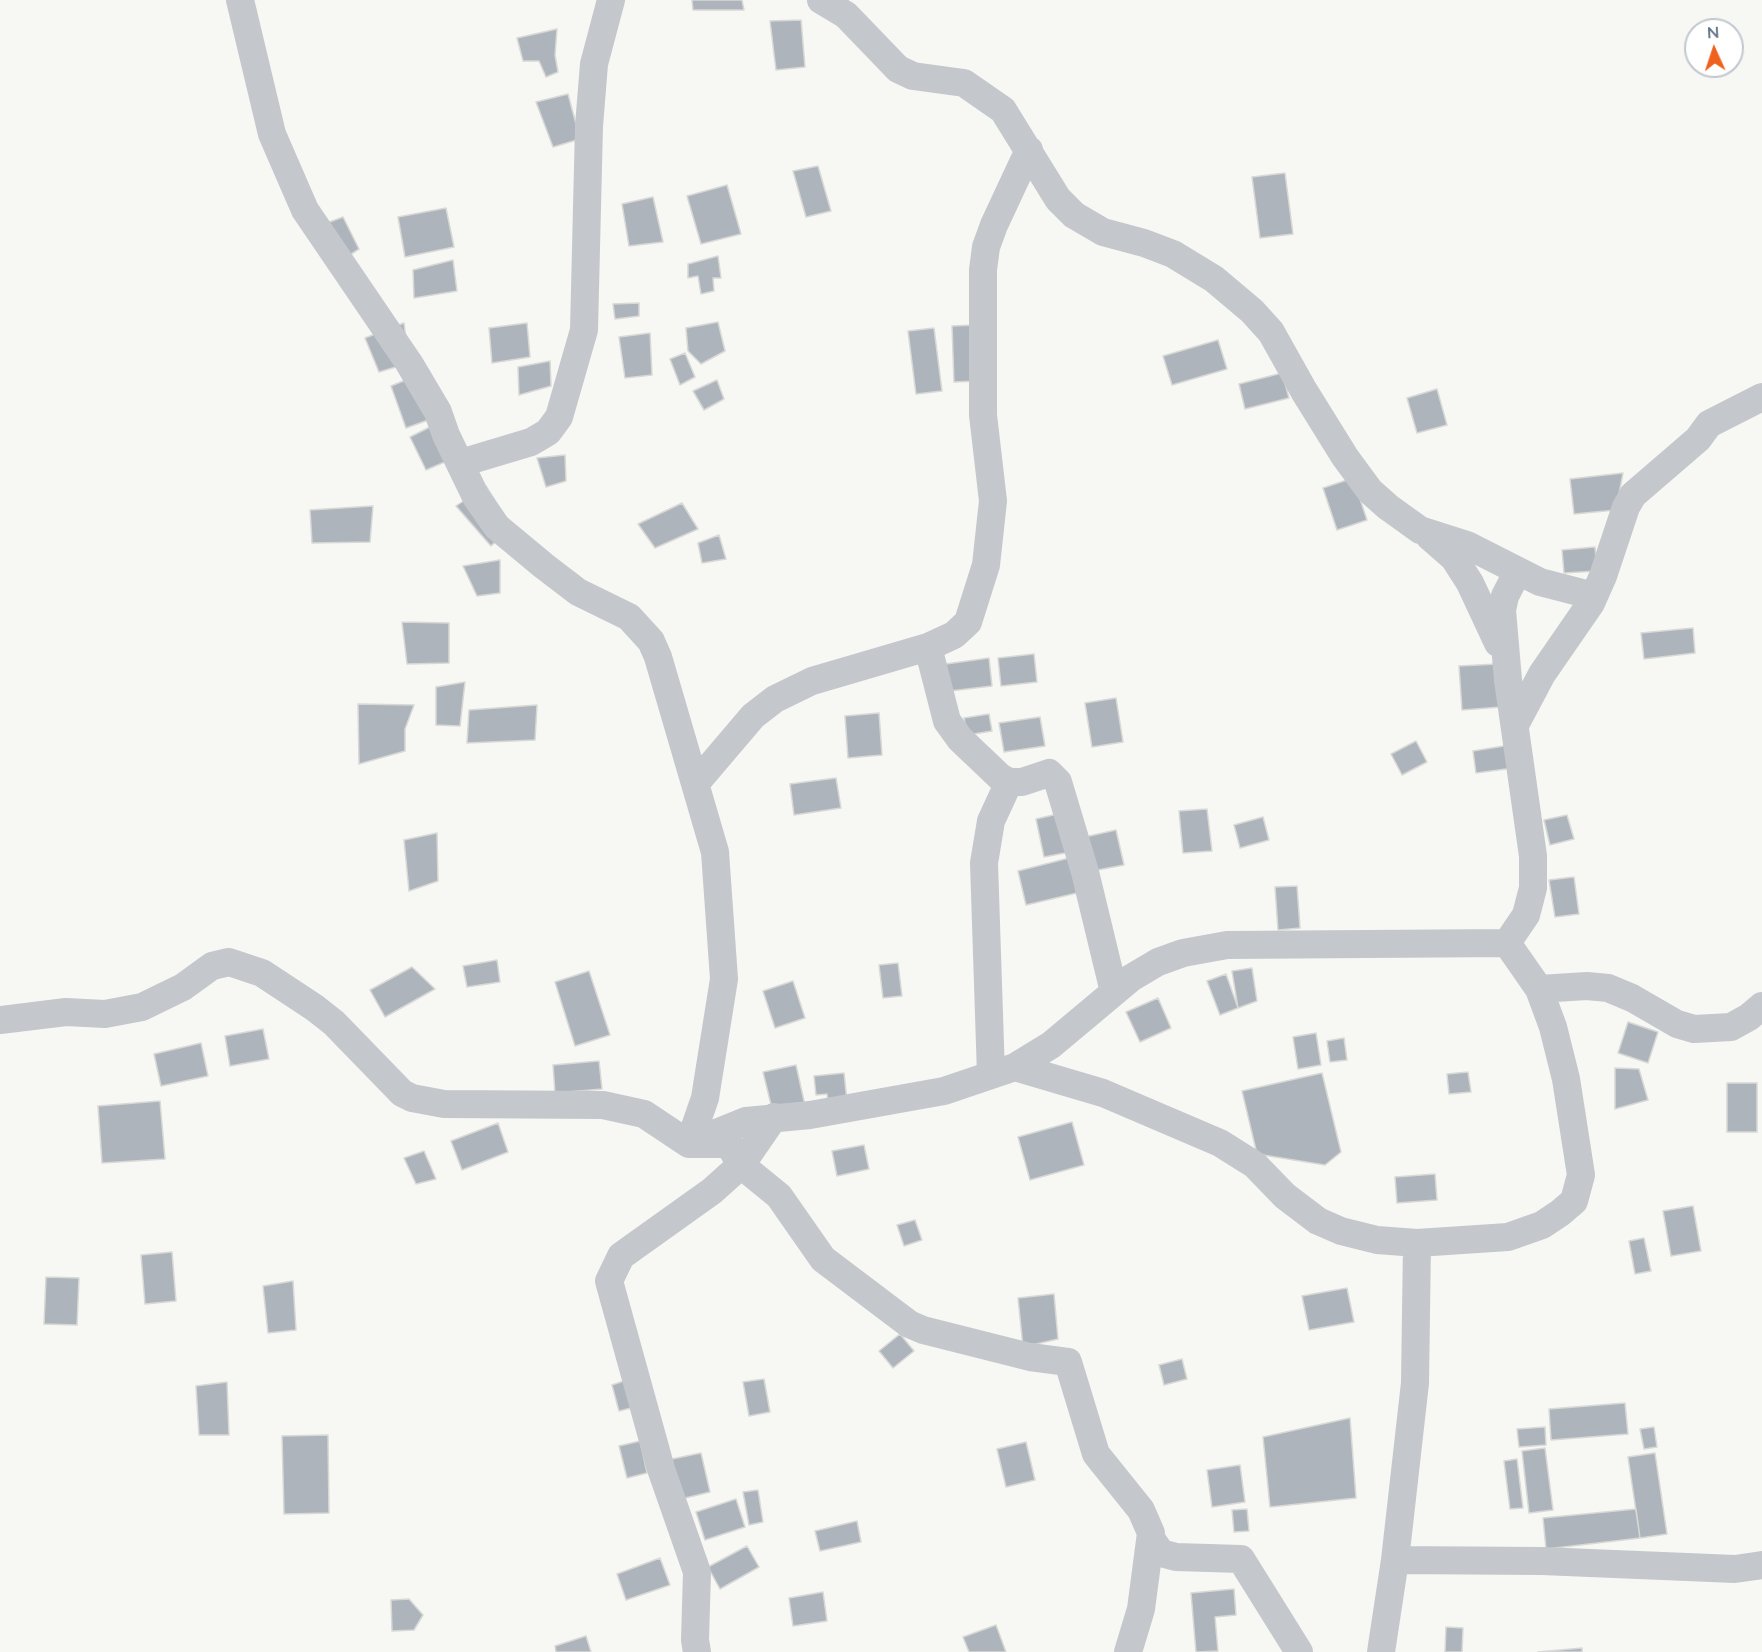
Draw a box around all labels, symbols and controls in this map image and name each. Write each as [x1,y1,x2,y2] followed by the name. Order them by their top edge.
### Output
[1684,18,1744,78] north arrow
[1706,22,1720,41] text: N

